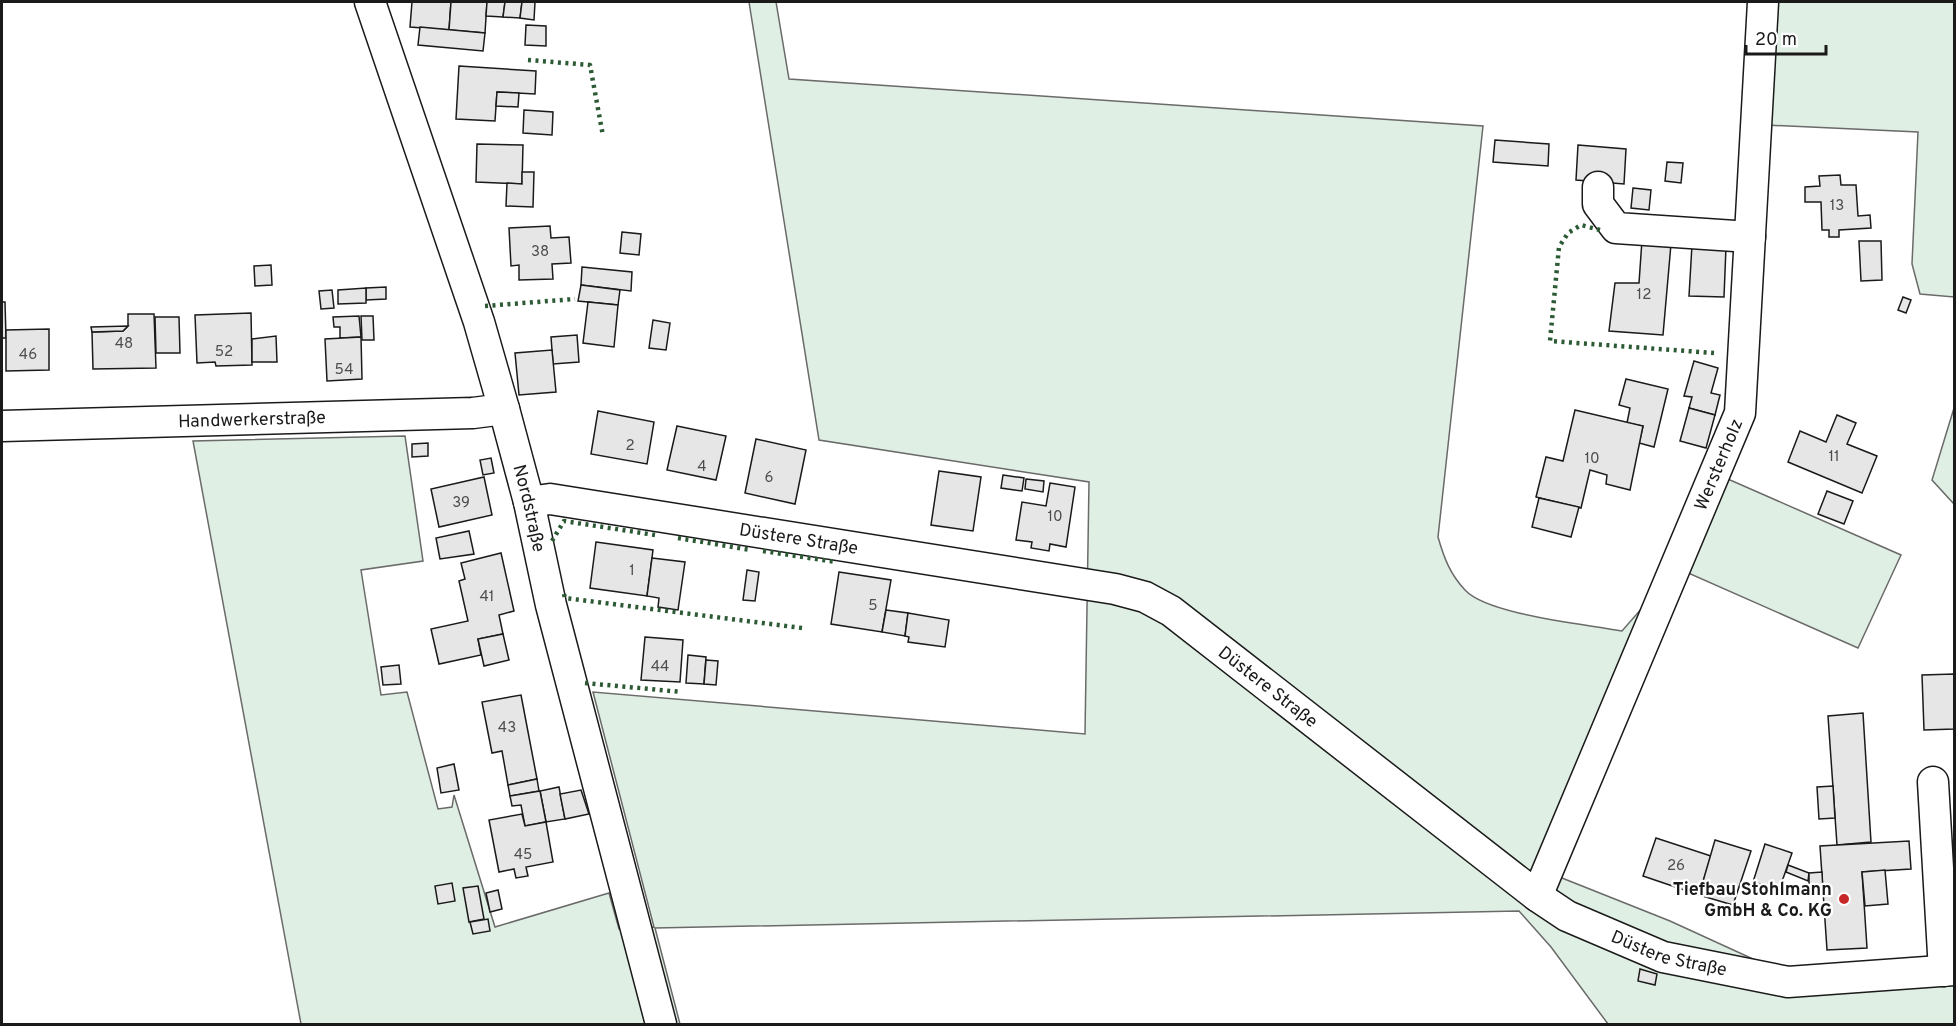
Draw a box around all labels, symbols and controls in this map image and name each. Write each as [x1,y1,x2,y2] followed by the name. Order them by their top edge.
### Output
[1746,18,1826,56] scale bar
[1755,29,1797,52] text: 20 m
[1830,197,1844,216] house number: 13
[531,243,549,262] house number: 38
[1637,286,1651,305] house number: 12
[115,335,133,354] house number: 48
[215,343,233,362] house number: 52
[19,346,37,365] house number: 46
[335,361,353,380] house number: 54
[178,407,326,434] street label: Handwerkerstraße
[1690,416,1749,514] street label: Wersterholz
[625,437,635,456] house number: 2
[1828,448,1840,467] house number: 11
[1584,450,1600,469] house number: 10
[697,458,707,477] house number: 4
[506,462,549,554] street label: Nordstraße
[765,469,774,488] house number: 6
[452,494,470,513] house number: 39
[1047,508,1063,527] house number: 10
[737,519,860,561] street label: Düstere Straße
[629,562,635,581] house number: 1
[480,588,494,607] house number: 41
[868,597,878,616] house number: 5
[1213,642,1322,734] street label: Düstere Straße
[651,658,669,677] house number: 44
[498,719,516,738] house number: 43
[514,846,532,865] house number: 45
[1667,857,1685,876] house number: 26
[1673,879,1832,923] place label: Tiefbau Stohlmann GmbH & Co. KG
[1837,892,1851,906] marker: Tiefbau Stohlmann GmbH & Co. KG
[1607,926,1729,982] street label: Düstere Straße

